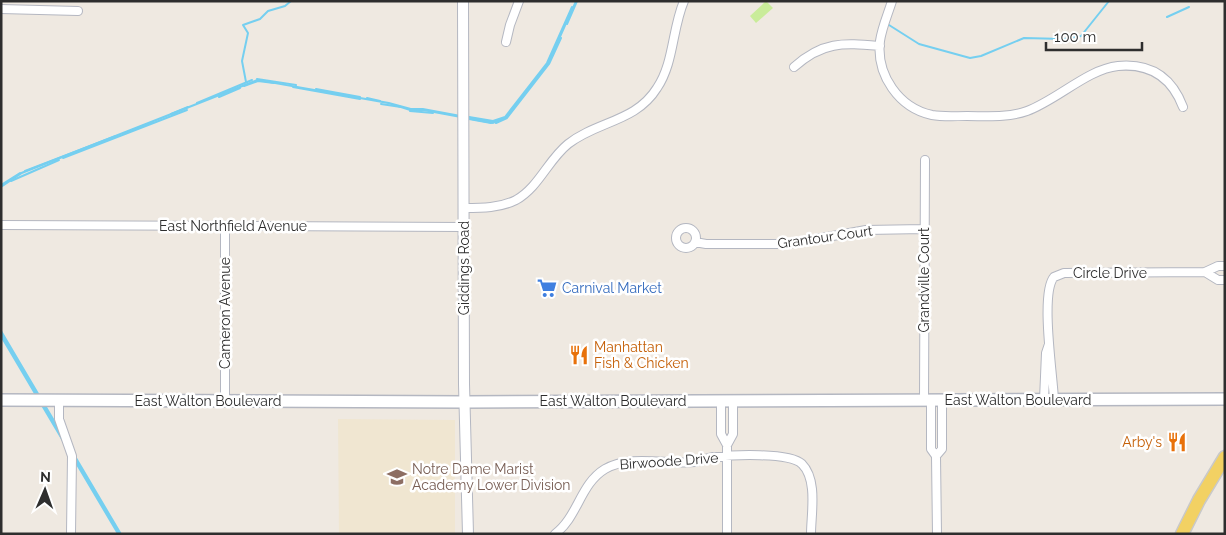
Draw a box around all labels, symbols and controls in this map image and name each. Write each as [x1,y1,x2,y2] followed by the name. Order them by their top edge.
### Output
[1046,20,1142,52] scale bar
[1054,28,1096,46] text: 100 m
[159,218,307,234] street label: East Northfield Avenue
[456,221,472,315] street label: Giddings Road
[776,222,874,252] street label: Grantour Court
[916,227,932,333] street label: Grandville Court
[217,257,233,369] street label: Cameron Avenue
[1073,265,1147,281] street label: Circle Drive
[536,277,558,299] supermarket icon: Carnival Market
[562,280,662,296] place label: Carnival Market
[594,339,689,371] place label: Manhattan Fish & Chicken
[568,344,590,366] restaurant icon: Manhattan Fish & Chicken
[945,392,1091,408] street label: East Walton Boulevard
[135,393,281,409] street label: East Walton Boulevard
[540,393,686,409] street label: East Walton Boulevard
[1166,431,1188,453] restaurant icon: Arby's
[1122,434,1162,450] place label: Arby's
[619,450,719,472] street label: Birwoode Drive
[412,461,570,493] place label: Notre Dame Marist Academy Lower Division
[20,465,70,515] north arrow
[386,466,408,488] school or university icon: Notre Dame Marist Academy Lower Division
[40,469,51,485] text: N

